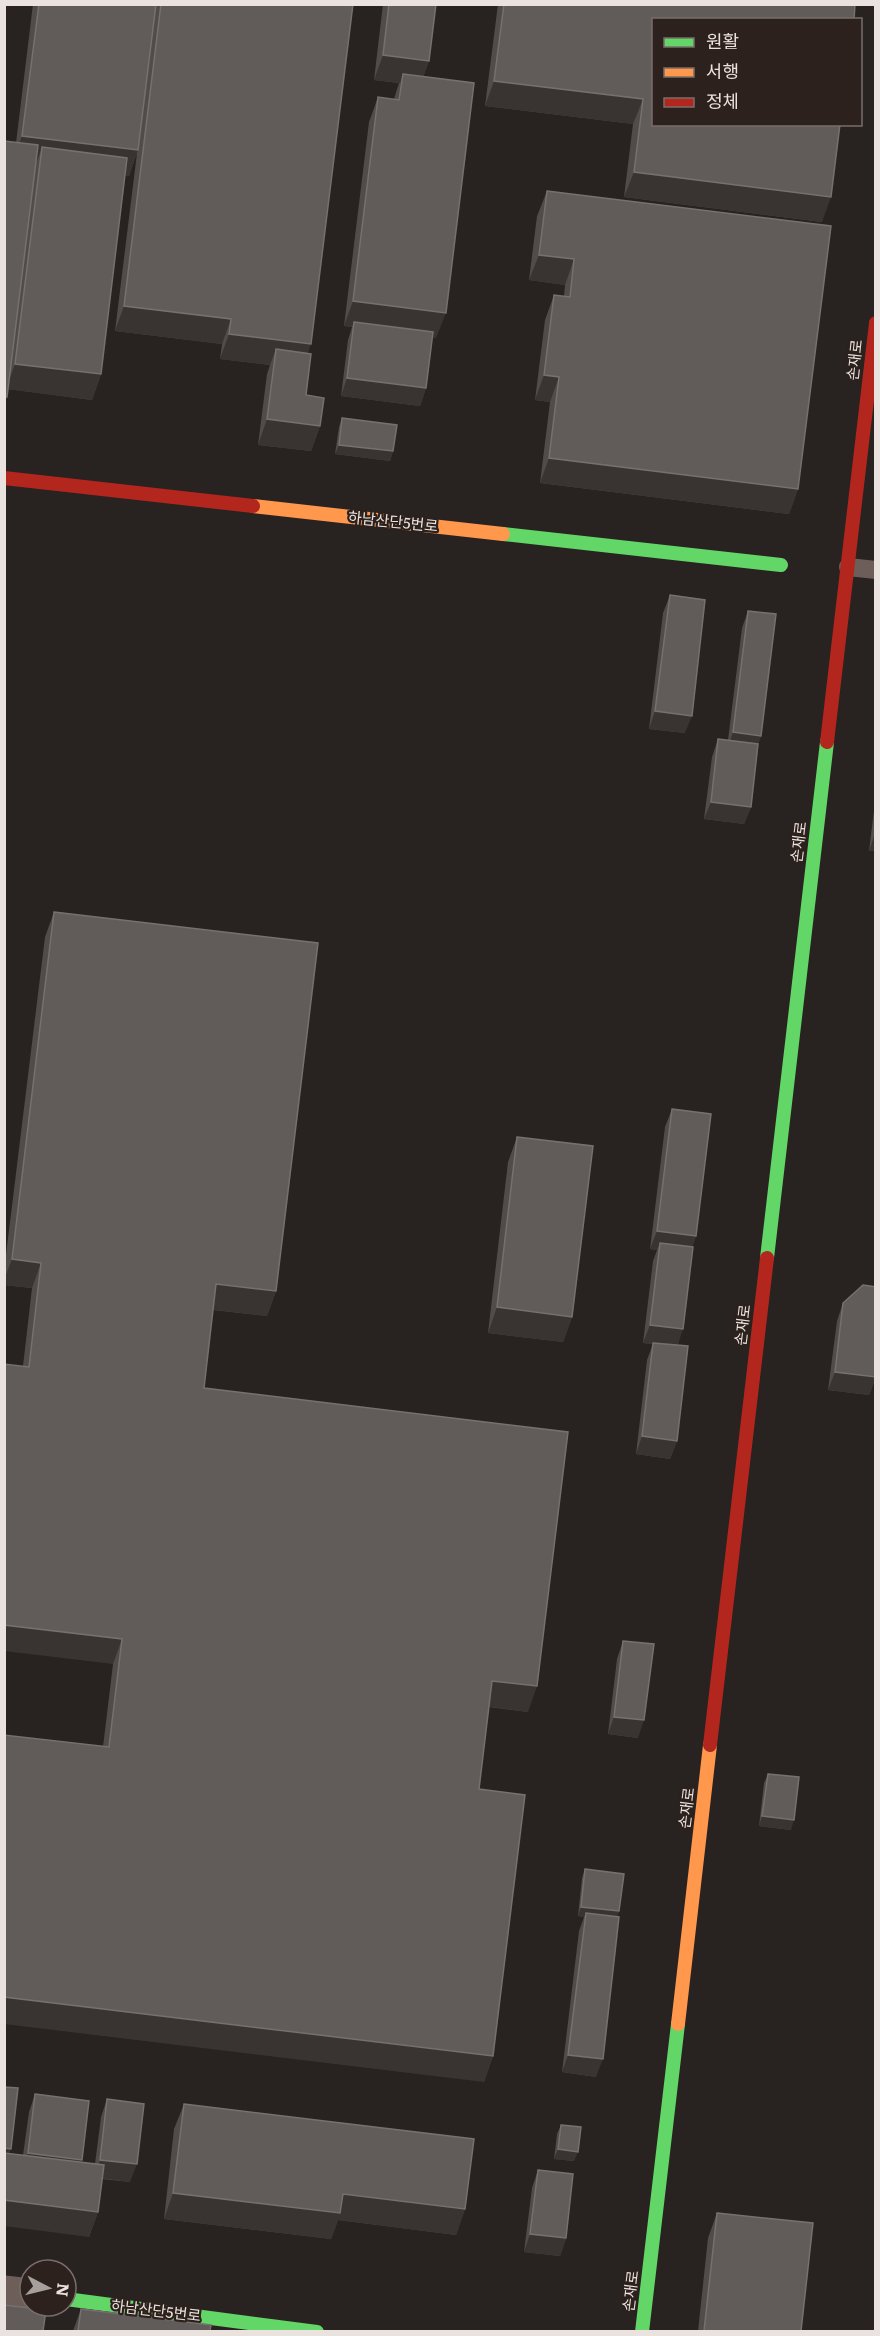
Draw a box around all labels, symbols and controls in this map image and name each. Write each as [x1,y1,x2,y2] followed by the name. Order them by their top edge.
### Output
[652,18,862,126] legend
[706,27,739,54] text: 원활
[706,57,739,84] text: 서행
[706,87,739,114] text: 정체
[840,338,867,382] street label: 손재로
[347,504,439,537] street label: 하남산단5번로
[784,820,811,864] street label: 손재로
[728,1303,755,1347] street label: 손재로
[672,1786,699,1830] street label: 손재로
[18,2258,78,2318] north arrow
[616,2269,643,2313] street label: 손재로
[51,2282,77,2298] text: N
[110,2293,202,2326] street label: 하남산단5번로

